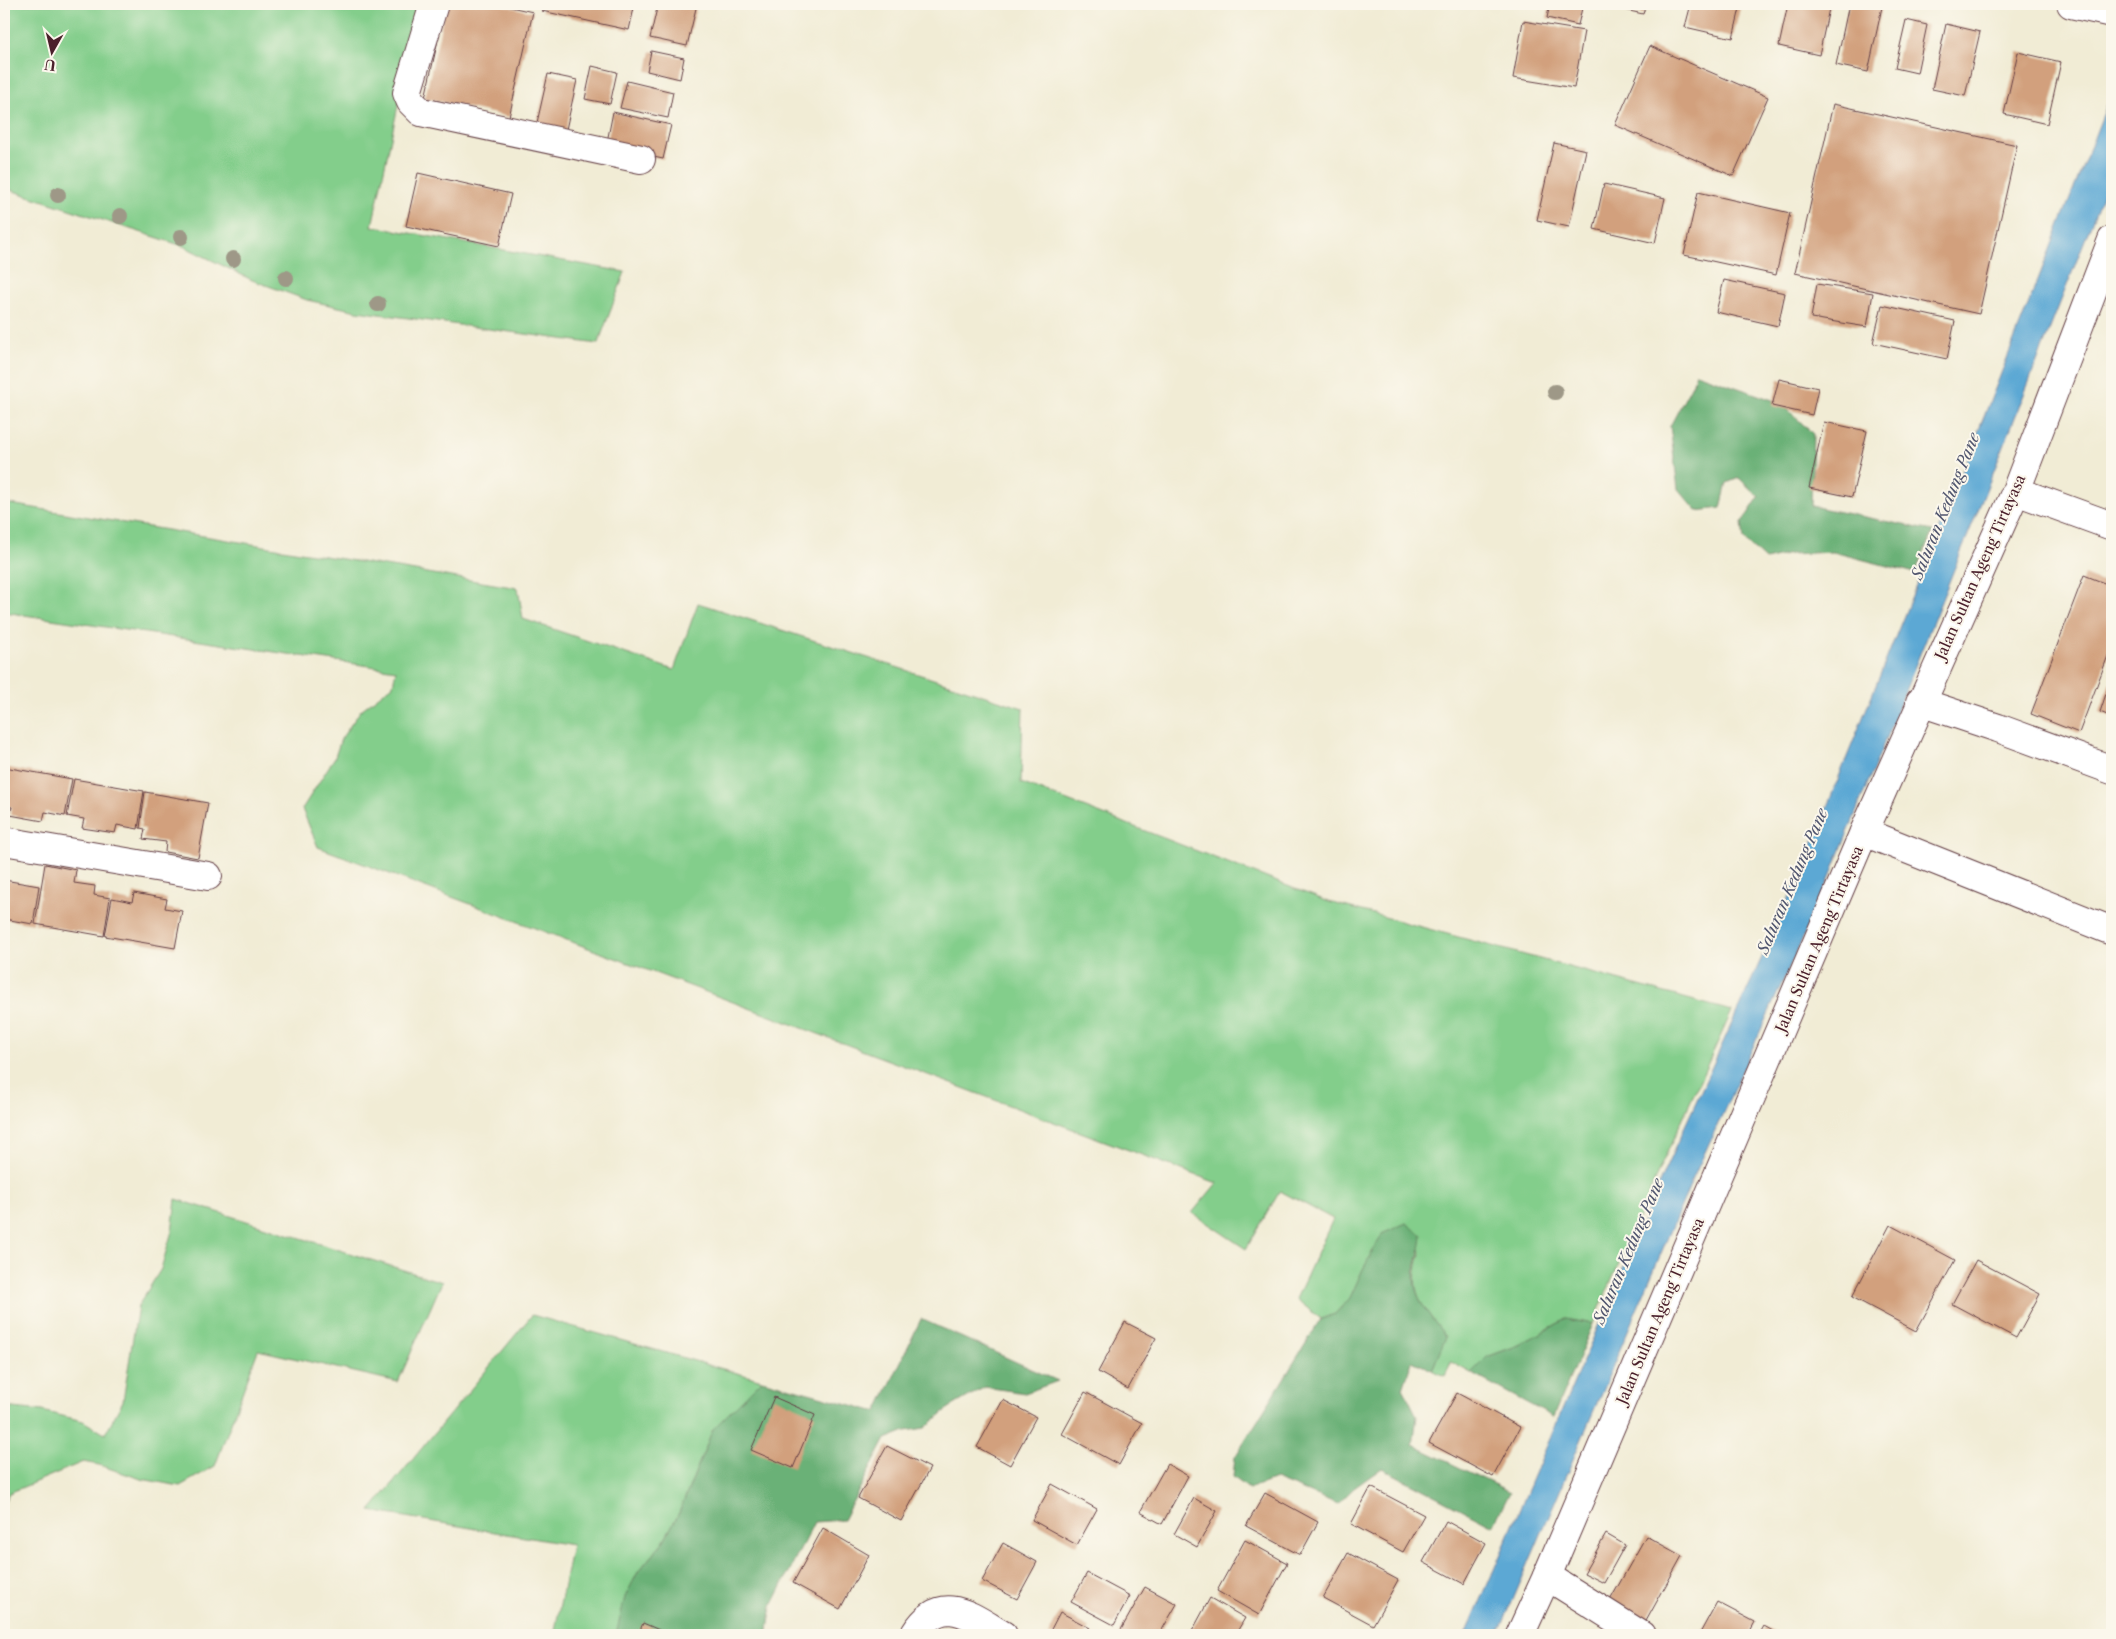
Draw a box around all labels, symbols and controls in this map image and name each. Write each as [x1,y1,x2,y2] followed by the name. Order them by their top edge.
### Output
[28,28,78,78] north arrow
[43,55,57,75] text: U
[1906,429,1984,583] water label: Saluran Kedung Pane
[1930,471,2030,664] street label: Jalan Sultan Ageng Tirtayasa
[1752,804,1832,958] water label: Saluran Kedung Pane
[1770,843,1867,1037] street label: Jalan Sultan Ageng Tirtayasa
[1588,1174,1668,1328] water label: Saluran Kedung Pane
[1611,1215,1708,1409] street label: Jalan Sultan Ageng Tirtayasa

